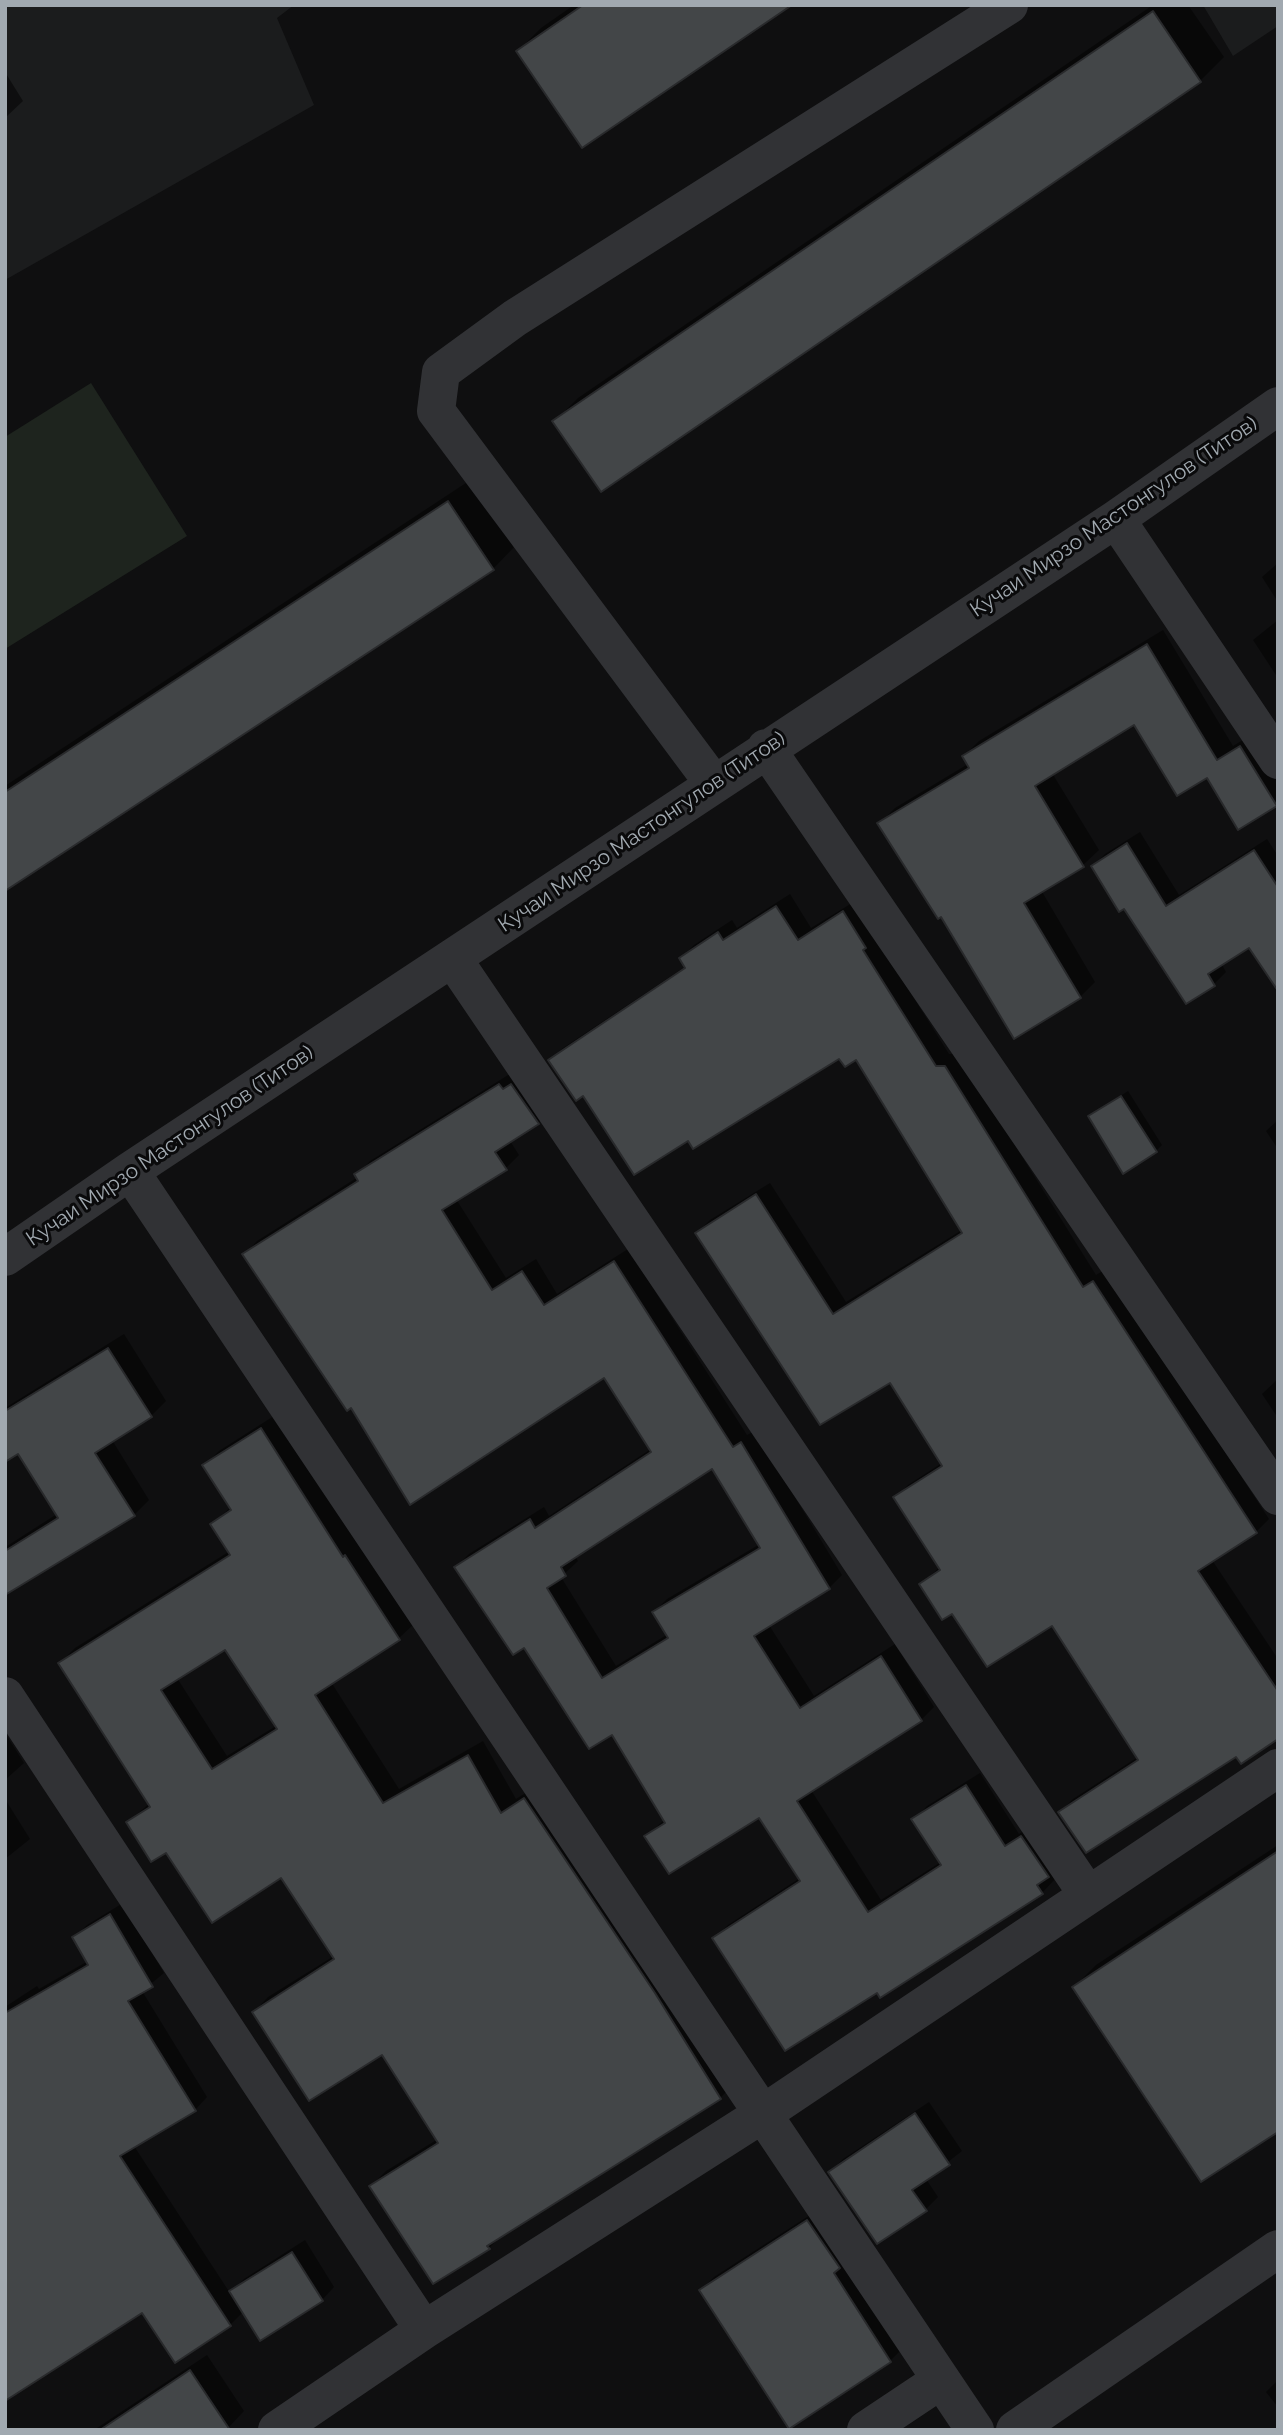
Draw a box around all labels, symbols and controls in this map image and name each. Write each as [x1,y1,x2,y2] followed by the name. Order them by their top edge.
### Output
[966,411,1262,623] street label: Кучаи Мирзо Мастонгулов (Титов)
[494,726,790,938] street label: Кучаи Мирзо Мастонгулов (Титов)
[22,1040,318,1252] street label: Кучаи Мирзо Мастонгулов (Титов)

